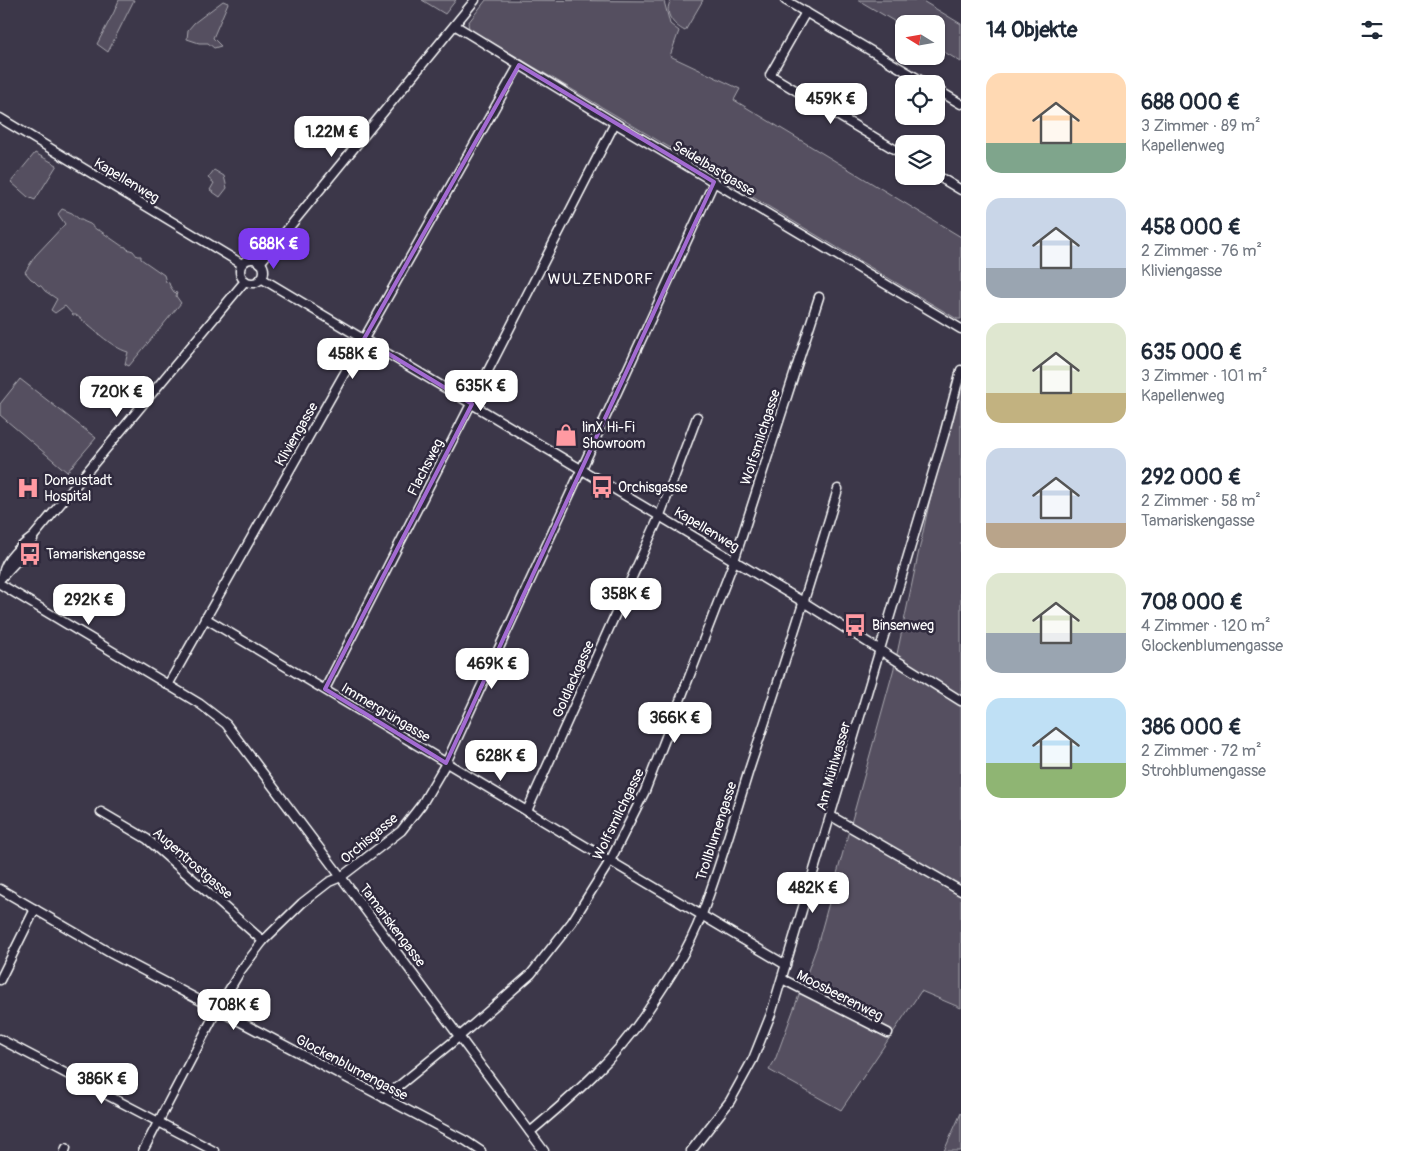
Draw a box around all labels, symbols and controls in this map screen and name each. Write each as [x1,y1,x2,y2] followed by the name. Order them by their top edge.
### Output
[895,15,945,65] north arrow
[895,15,945,185] map controls
[1358,16,1386,44] icon: filters
[986,17,1077,44] text: 14 Objekte
[895,75,945,125] button: locate
[790,82,872,125] pin: 459K €
[806,89,856,109] text: 459K €
[1141,89,1240,116] text: 688 000 €
[1026,93,1086,153] icon: home
[286,116,378,158] pin: 1.22M €
[1141,116,1260,136] text: 3 Zimmer · 89 m²
[305,122,359,142] text: 1.22M €
[895,135,945,185] button: layers
[1141,136,1225,156] text: Kapellenweg
[669,137,758,200] street label: Seidelbastgasse
[91,154,162,207] street label: Kapellenweg
[1141,214,1241,241] text: 458 000 €
[1026,218,1086,278] icon: home
[233,228,315,270] pin: 688K €
[249,234,299,254] text: 688K €
[1141,241,1262,261] text: 2 Zimmer · 76 m²
[1141,261,1222,281] text: Kliviengasse
[548,270,654,289] district label: WULZENDORF
[312,338,394,380] pin: 458K €
[1141,339,1242,366] text: 635 000 €
[1026,343,1086,403] icon: home
[328,344,378,364] text: 458K €
[1141,366,1268,386] text: 3 Zimmer · 101 m²
[440,370,522,412] pin: 635K €
[76,376,158,418] pin: 720K €
[456,376,506,396] text: 635K €
[91,382,143,402] text: 720K €
[1141,386,1225,406] text: Kapellenweg
[737,387,784,487] street label: Wolfsmilchgasse
[271,399,322,469] street label: Kliviengasse
[582,419,645,452] place label: linX Hi-Fi Showroom
[553,422,579,448] shop icon: linX Hi-Fi Showroom
[404,436,447,499] street label: Flachsweg
[1141,464,1241,491] text: 292 000 €
[1026,468,1086,528] icon: home
[44,472,113,505] place label: Donaustadt Hospital
[589,474,615,500] bus stop icon: Orchisgasse
[15,475,41,501] hospital icon: Donaustadt Hospital
[618,479,688,496] place label: Orchisgasse
[1141,491,1261,511] text: 2 Zimmer · 58 m²
[671,503,742,556] street label: Kapellenweg
[1141,511,1255,531] text: Tamariskengasse
[17,541,43,567] bus stop icon: Tamariskengasse
[46,546,146,563] place label: Tamariskengasse
[585,578,667,620] pin: 358K €
[48,584,130,626] pin: 292K €
[601,584,651,604] text: 358K €
[1141,589,1243,616] text: 708 000 €
[64,590,114,610] text: 292K €
[1026,593,1086,653] icon: home
[842,612,868,638] bus stop icon: Binsenweg
[1141,616,1271,636] text: 4 Zimmer · 120 m²
[872,617,934,634] place label: Binsenweg
[1141,636,1283,656] text: Glockenblumengasse
[549,638,598,720] street label: Goldlackgasse
[451,648,533,690] pin: 469K €
[467,654,517,674] text: 469K €
[338,679,433,746] street label: Immergrüngasse
[634,702,716,744] pin: 366K €
[649,708,701,728] text: 366K €
[1141,714,1242,741] text: 386 000 €
[1026,718,1086,778] icon: home
[813,720,854,813] street label: Am Mühlwasser
[460,740,542,782] pin: 628K €
[1141,741,1261,761] text: 2 Zimmer · 72 m²
[476,746,526,766] text: 628K €
[1141,761,1266,781] text: Strohblumengasse
[589,766,648,863] street label: Wolfsmilchgasse
[692,779,741,883] street label: Trollblumengasse
[337,809,401,867] street label: Orchisgasse
[149,824,236,903] street label: Augentrostgasse
[772,872,854,914] pin: 482K €
[788,878,838,898] text: 482K €
[356,880,429,970] street label: Tamariskengasse
[794,966,886,1025] street label: Moosbeerenweg
[193,988,275,1031] pin: 708K €
[208,995,260,1015] text: 708K €
[293,1031,411,1104] street label: Glockenblumengasse
[61,1062,143,1105] pin: 386K €
[77,1069,127,1089] text: 386K €

